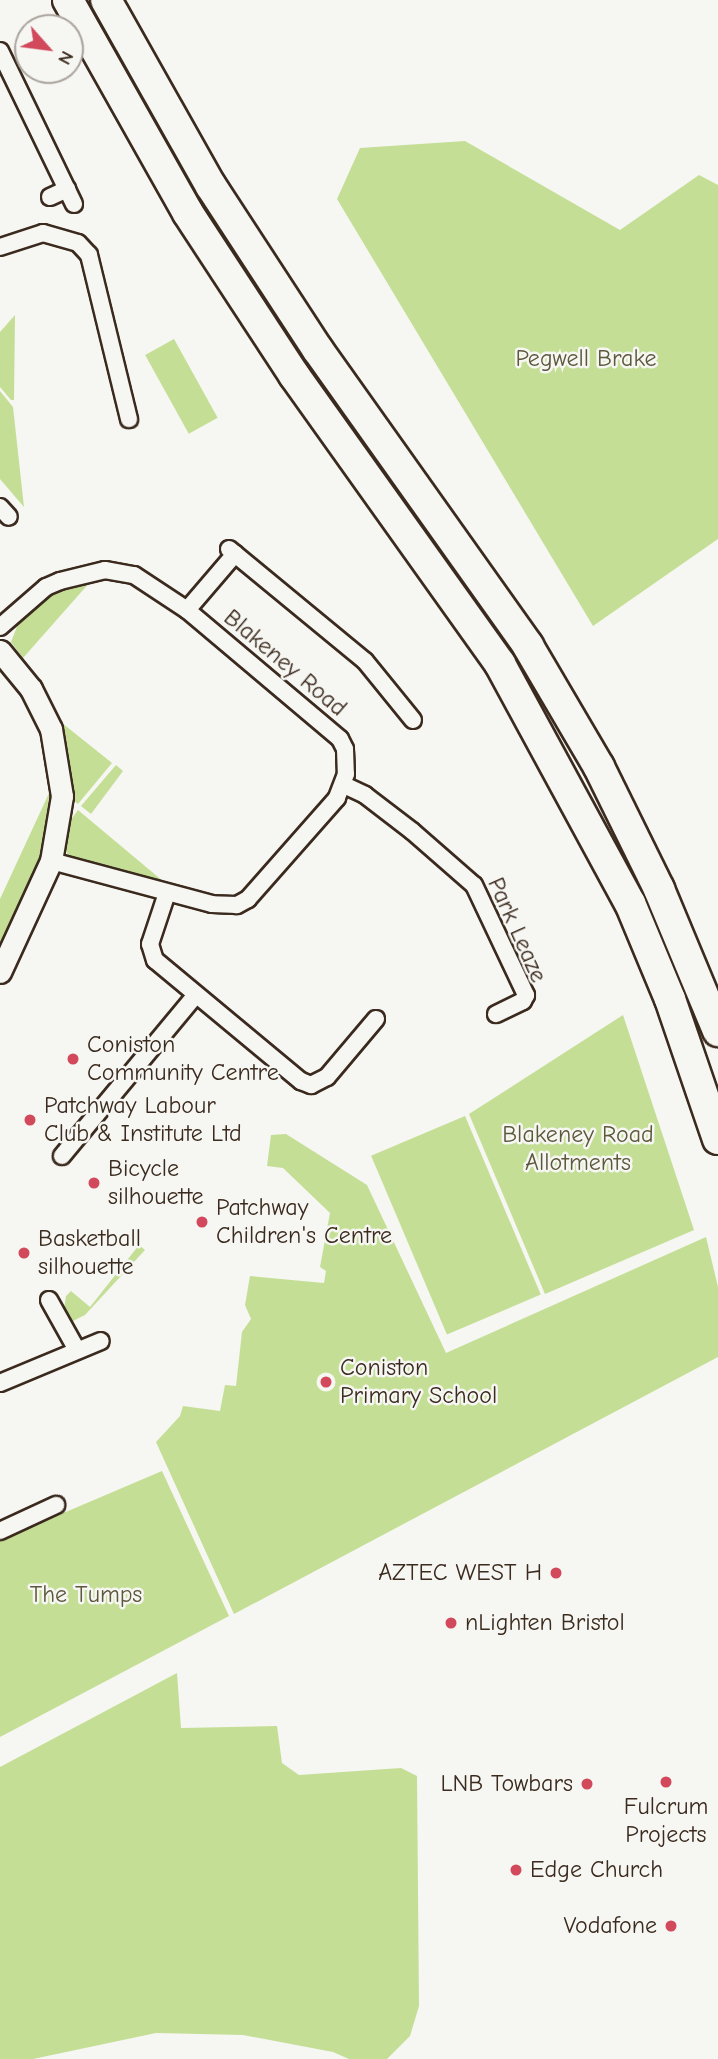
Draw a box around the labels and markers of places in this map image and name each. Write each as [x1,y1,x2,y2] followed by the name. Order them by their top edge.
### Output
[87,1031,279,1087] place label: Coniston Community Centre
[65,1051,81,1067] marker: Coniston Community Centre
[44,1092,242,1148] place label: Patchway Labour Club & Institute Ltd
[22,1112,38,1128] marker: Patchway Labour Club & Institute Ltd
[108,1155,204,1211] place label: Bicycle silhouette
[86,1175,102,1191] marker: Bicycle silhouette
[216,1194,392,1250] place label: Patchway Children's Centre
[194,1214,210,1230] marker: Patchway Children's Centre
[38,1225,141,1281] place label: Basketball silhouette
[16,1245,32,1261] marker: Basketball silhouette
[340,1354,497,1410] place label: Coniston Primary School
[318,1374,334,1390] marker: Coniston Primary School
[378,1559,542,1587] place label: AZTEC WEST H
[548,1565,564,1581] marker: AZTEC WEST H
[465,1609,625,1637] place label: nLighten Bristol
[443,1615,459,1631] marker: nLighten Bristol
[440,1770,573,1798] place label: LNB Towbars
[658,1774,674,1790] marker: Fulcrum Projects
[579,1776,595,1792] marker: LNB Towbars
[624,1793,708,1849] place label: Fulcrum Projects
[530,1856,663,1884] place label: Edge Church
[508,1862,524,1878] marker: Edge Church
[564,1912,657,1940] place label: Vodafone
[663,1918,679,1934] marker: Vodafone

